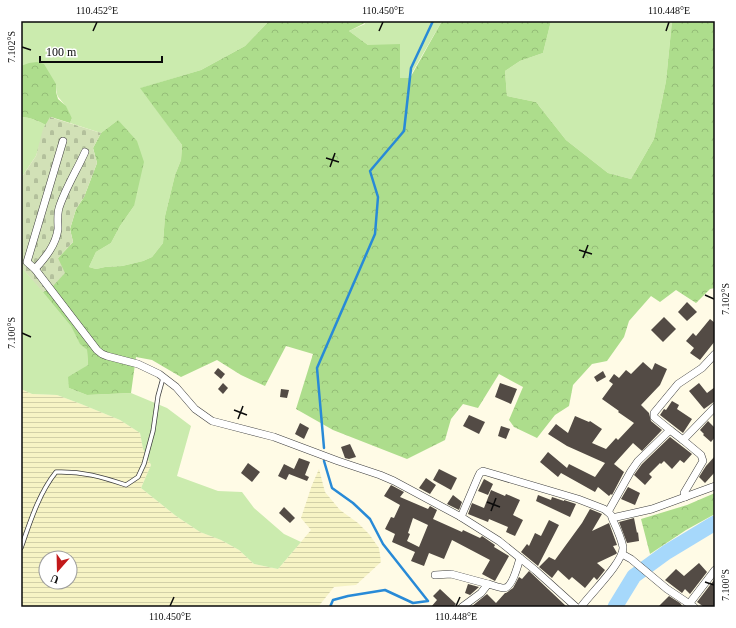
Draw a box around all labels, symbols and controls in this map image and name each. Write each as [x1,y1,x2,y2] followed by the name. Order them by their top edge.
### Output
[76,5,118,16] text: 110.452°E
[362,5,404,16] text: 110.450°E
[648,5,690,16] text: 110.448°E
[6,31,17,63] text: 7.102°S
[40,38,162,64] scale bar
[46,45,77,59] text: 100 m
[720,283,731,315] text: 7.102°S
[6,317,17,349] text: 7.100°S
[38,550,78,590] north arrow
[720,569,731,601] text: 7.100°S
[49,572,60,586] text: U
[149,611,191,622] text: 110.450°E
[435,611,477,622] text: 110.448°E

